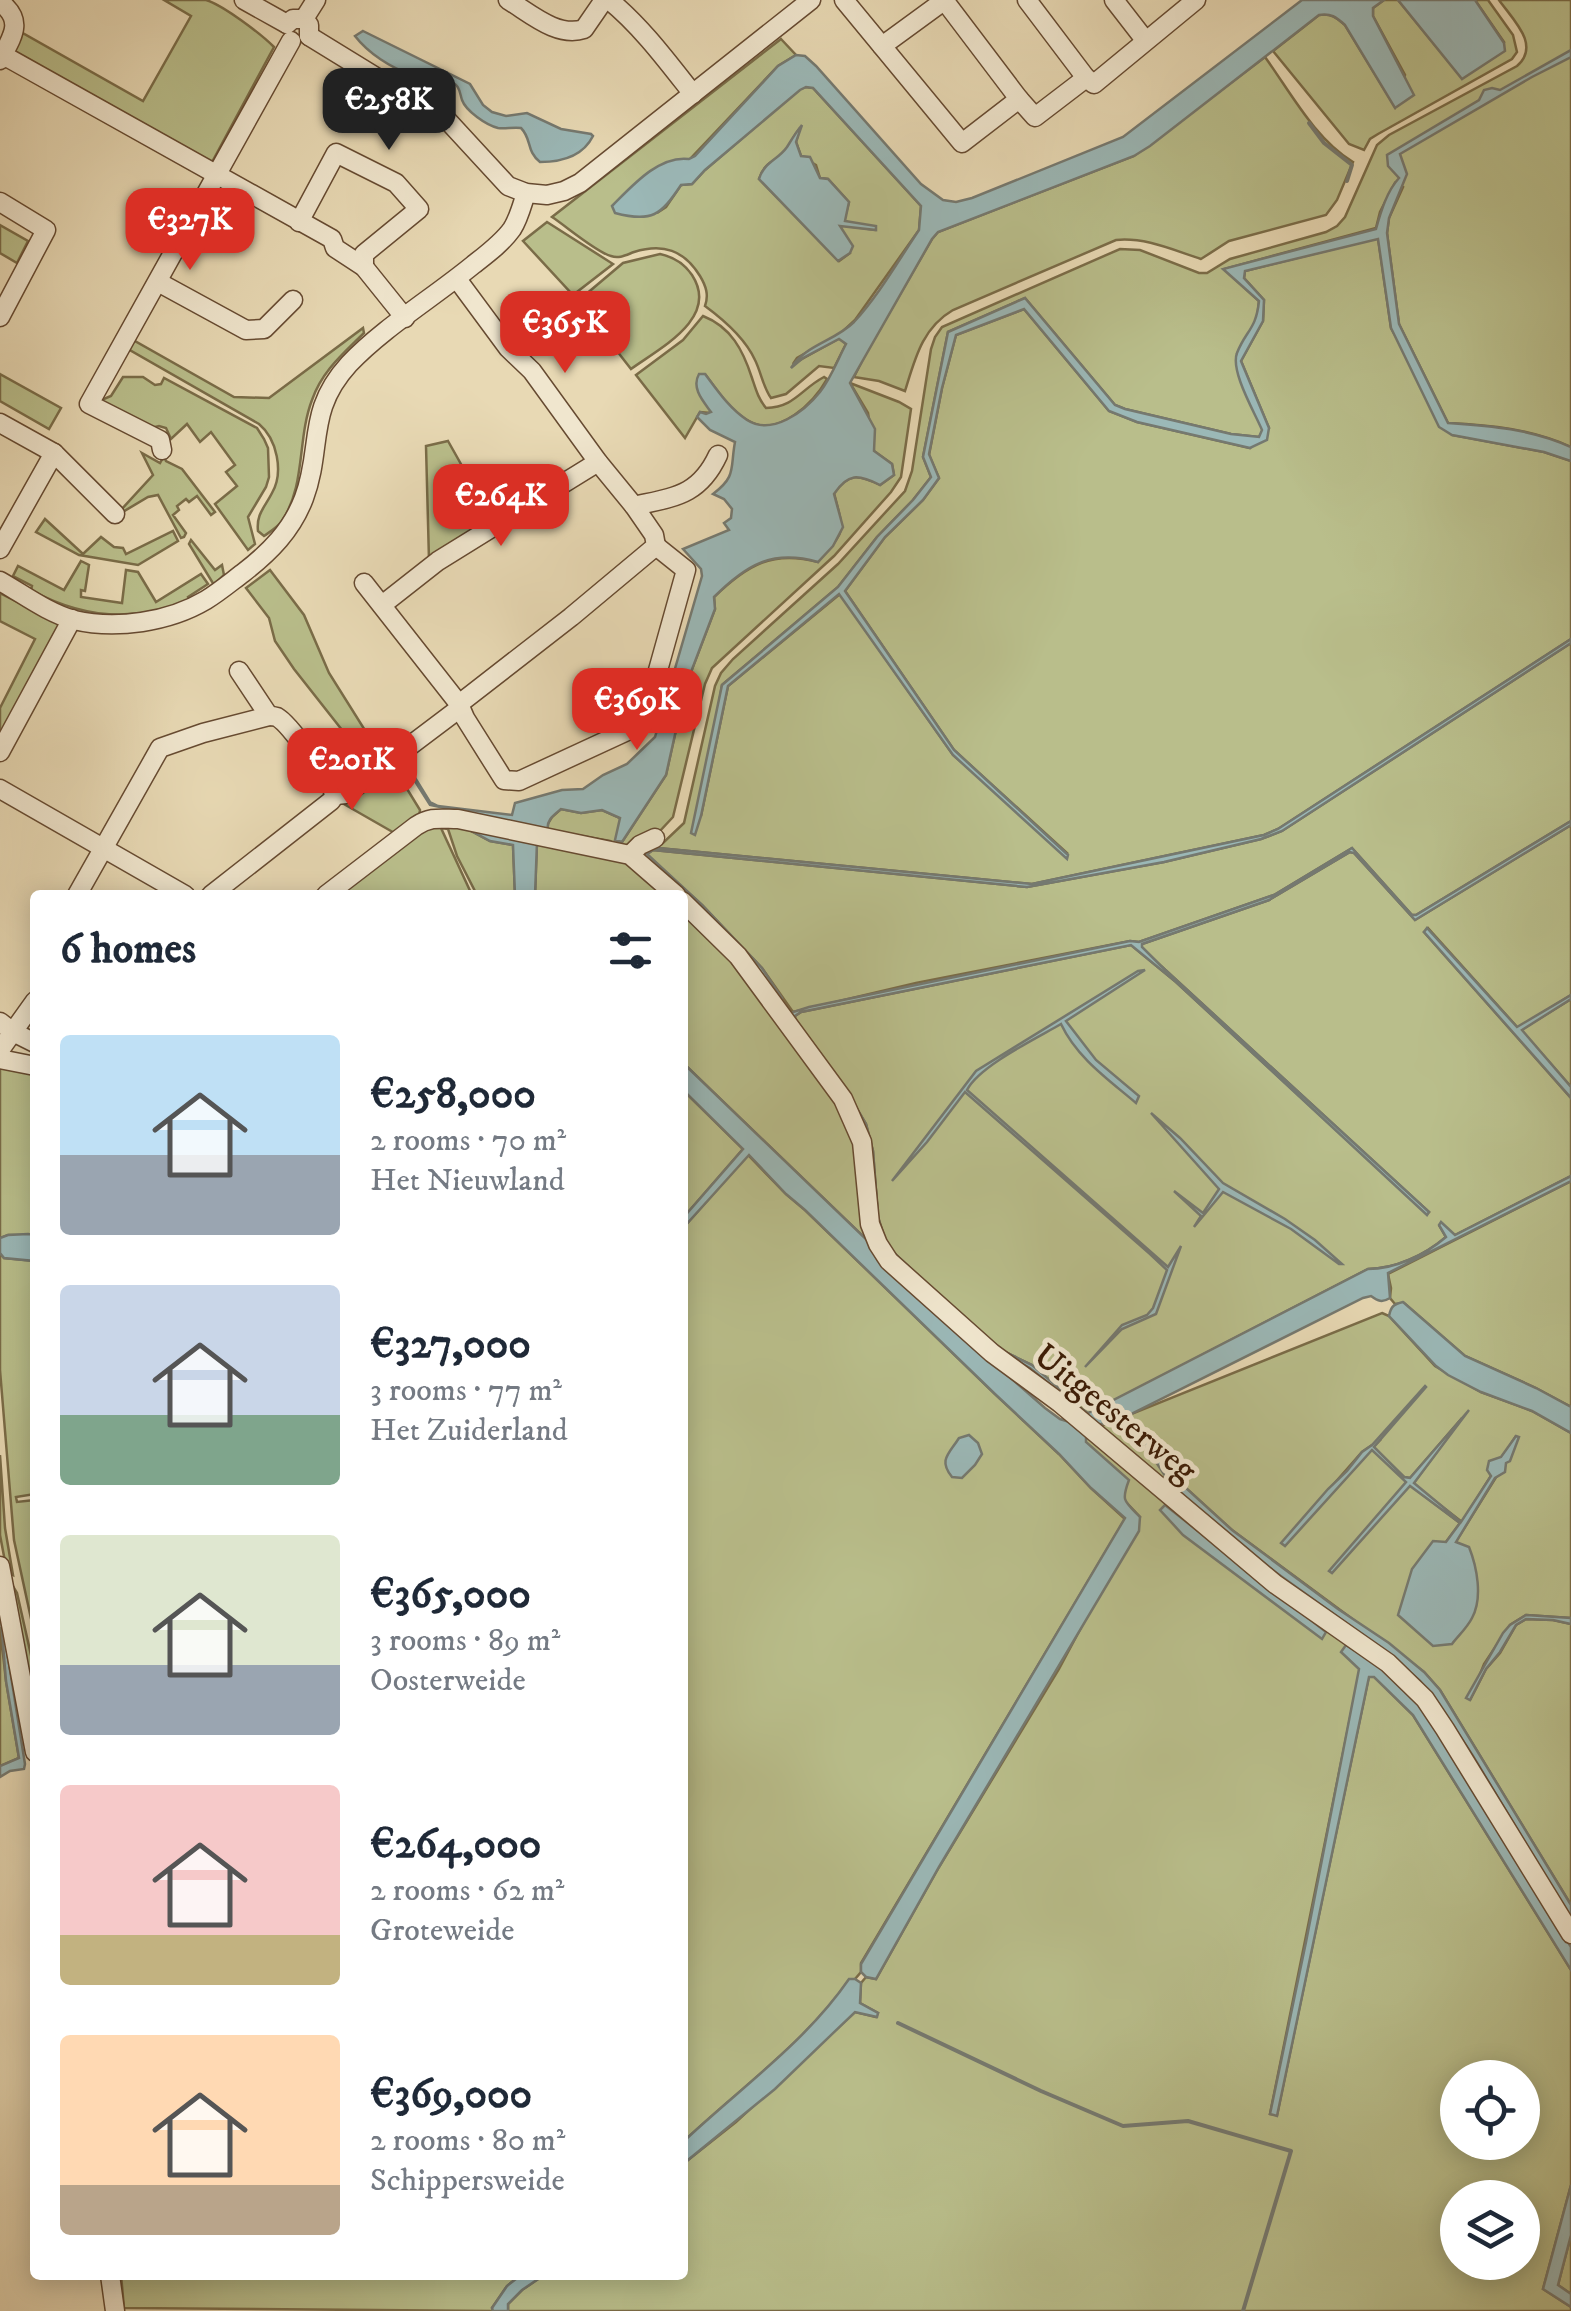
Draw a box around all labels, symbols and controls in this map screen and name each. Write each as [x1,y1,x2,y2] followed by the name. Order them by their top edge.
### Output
[319,68,459,153] pin: €258K
[345,80,433,120] text: €258K
[120,188,260,273] pin: €327K
[148,200,232,240] text: €327K
[495,291,635,376] pin: €365K
[522,303,608,343] text: €365K
[431,464,571,549] pin: €264K
[455,476,547,516] text: €264K
[567,668,707,753] pin: €369K
[594,680,680,720] text: €369K
[282,728,422,813] pin: €201K
[309,740,395,780] text: €201K
[603,923,658,978] icon: filters
[60,924,196,976] text: 6 homes
[370,1069,536,1121] text: €258,000
[140,1075,260,1195] icon: home
[370,1121,566,1161] text: 2 rooms · 70 m²
[370,1161,565,1201] text: Het Nieuwland
[370,1319,531,1371] text: €327,000
[140,1325,260,1445] icon: home
[1024,1334,1206,1493] street label: Uitgeesterweg
[370,1371,562,1411] text: 3 rooms · 77 m²
[370,1411,568,1451] text: Het Zuiderland
[370,1569,531,1621] text: €365,000
[140,1575,260,1695] icon: home
[370,1621,560,1661] text: 3 rooms · 89 m²
[370,1661,526,1701] text: Oosterweide
[370,1819,541,1871] text: €264,000
[140,1825,260,1945] icon: home
[370,1871,564,1911] text: 2 rooms · 62 m²
[370,1911,514,1951] text: Groteweide
[1440,2060,1540,2280] map controls
[1440,2060,1540,2160] button: locate
[370,2069,532,2121] text: €369,000
[140,2075,260,2195] icon: home
[370,2121,565,2161] text: 2 rooms · 80 m²
[370,2161,565,2201] text: Schippersweide
[1440,2180,1540,2280] button: layers

